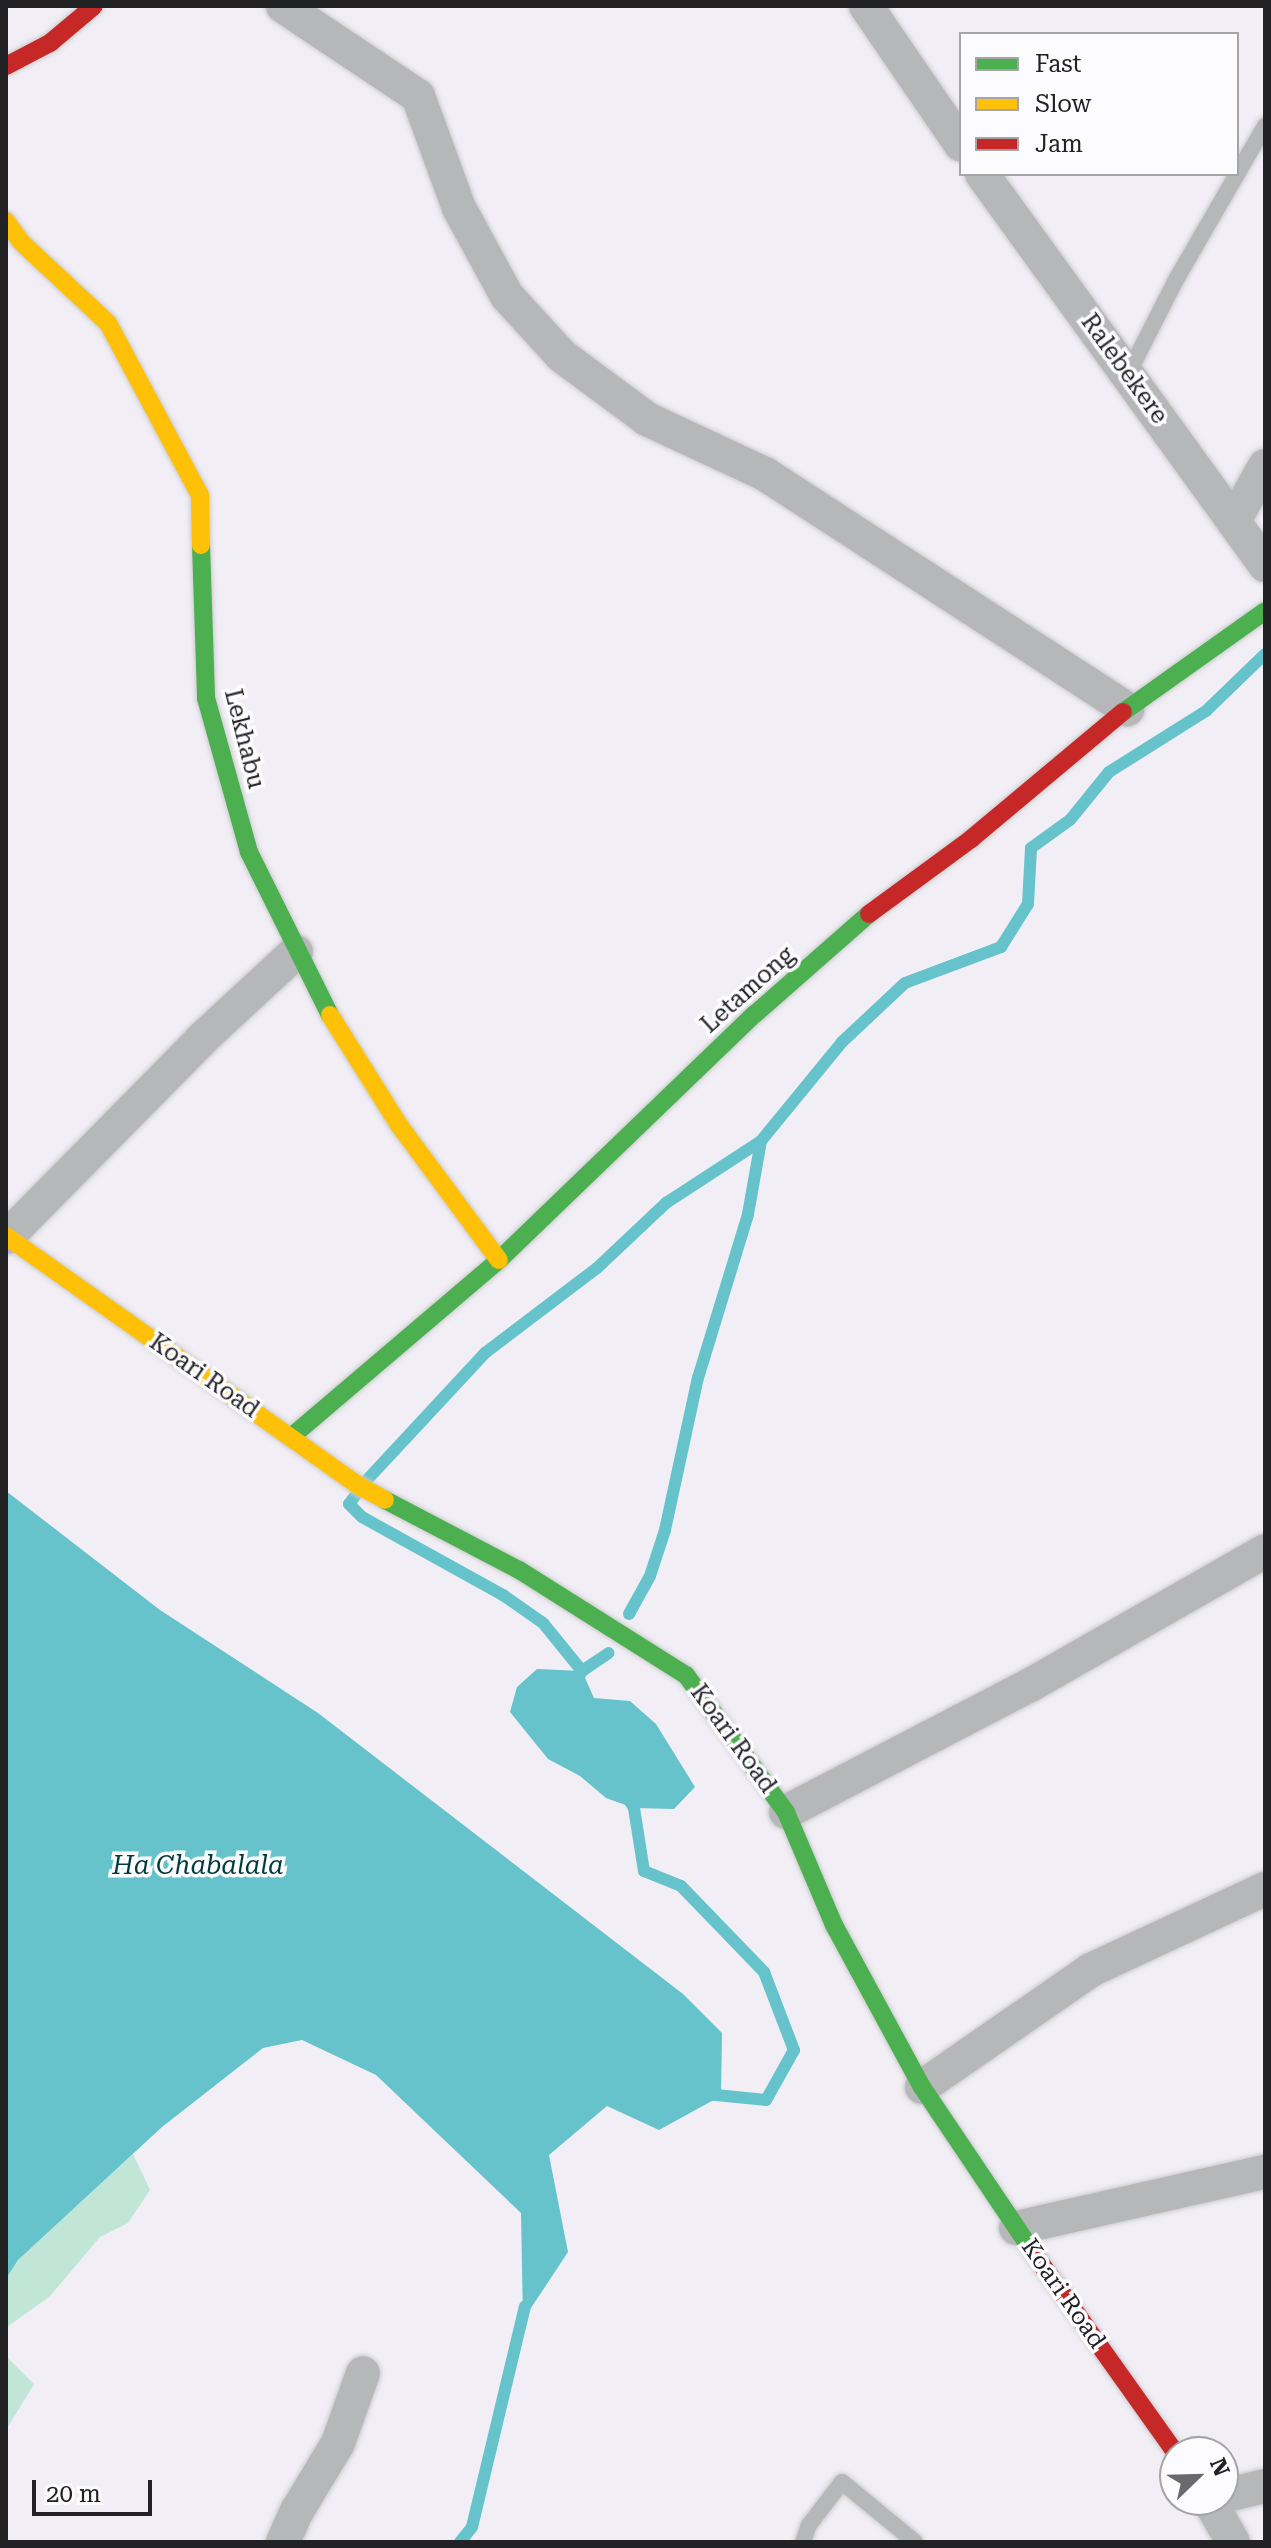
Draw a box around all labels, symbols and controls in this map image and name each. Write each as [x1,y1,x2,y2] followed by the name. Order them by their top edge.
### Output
[959,32,1239,176] legend
[1035,50,1082,78] text: Fast
[1035,90,1091,118] text: Slow
[1035,130,1083,158] text: Jam
[1075,308,1173,430] street label: Ralebekere
[218,686,270,792] street label: Lekhabu
[695,941,801,1039] street label: Letamong
[144,1328,264,1424] street label: Koari Road
[684,1679,782,1799] street label: Koari Road
[112,1850,284,1882] water label: Ha Chabalala
[1015,2234,1111,2354] street label: Koari Road
[1159,2436,1239,2516] north arrow
[1205,2455,1235,2480] text: N
[36,2464,156,2514] scale bar
[46,2480,101,2508] text: 20 m

